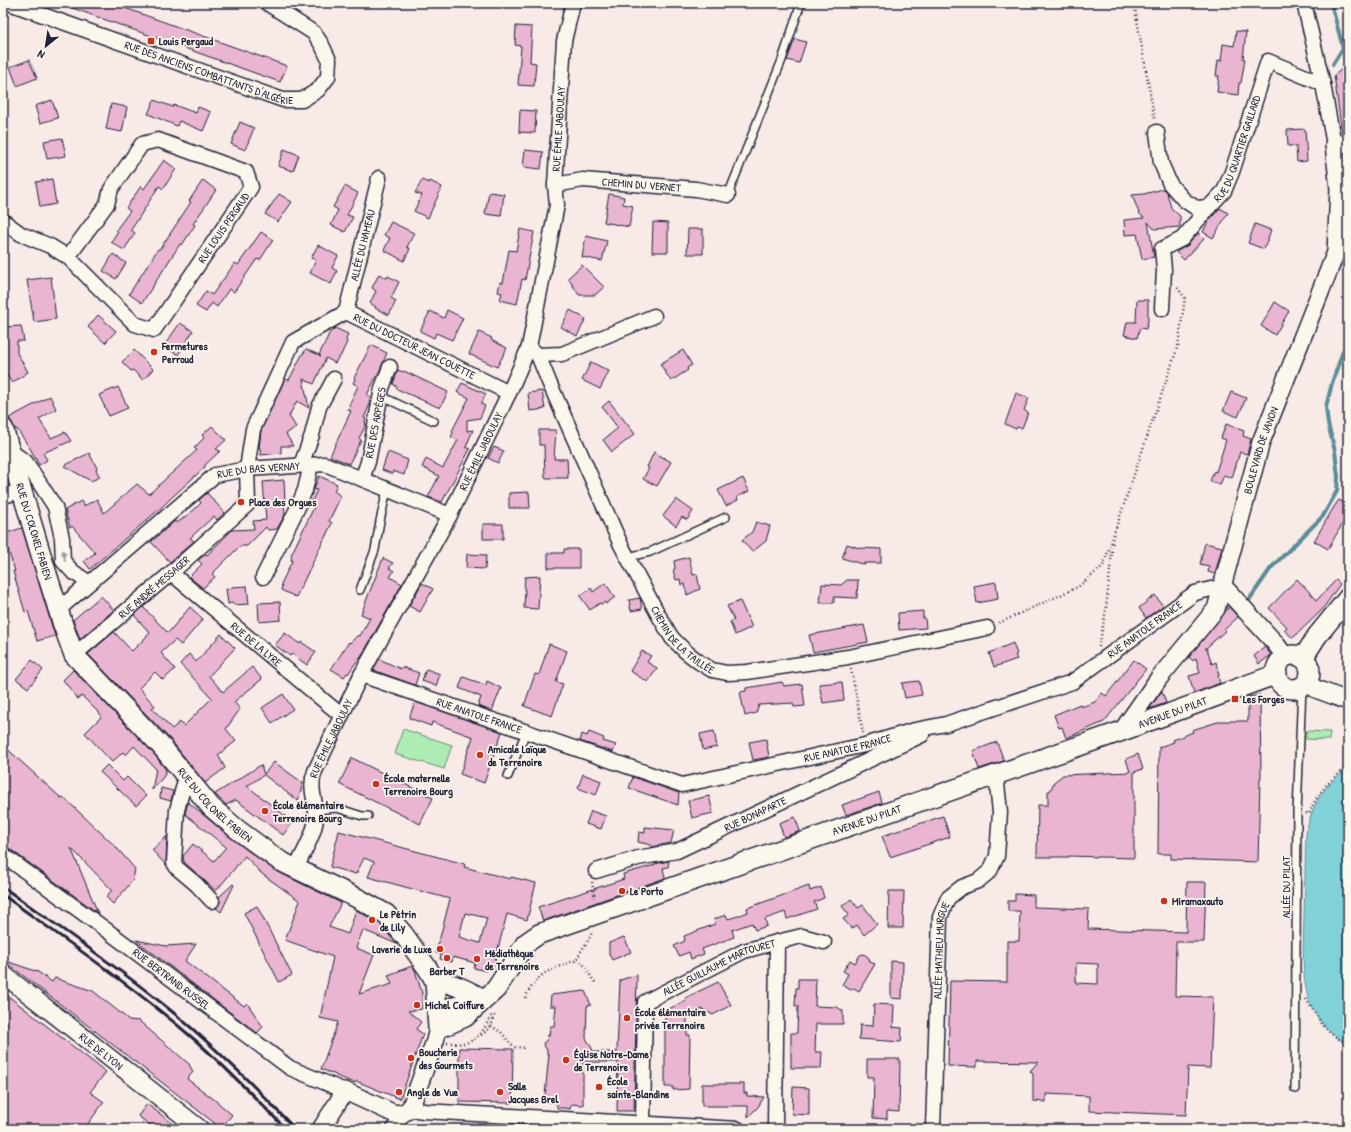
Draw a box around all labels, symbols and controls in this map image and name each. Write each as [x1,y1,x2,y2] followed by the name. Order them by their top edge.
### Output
[26,26,66,66] north arrow
[159,34,214,49] place label: Louis Pergaud
[146,36,156,46] marker: Louis Pergaud
[123,38,293,107] street label: RUE DES ANCIENS COMBATTANTS D'ALGÉRIE
[35,47,47,62] text: N
[549,86,568,172] street label: RUE ÉMILE JABOULAY
[1210,93,1264,205] street label: RUE DU QUARTIER GAILLARD
[601,175,682,195] street label: CHEMIN DU VERNET
[195,189,253,266] street label: RUE LOUIS PERGAUD
[347,208,378,282] street label: ALLÉE DU HAMEAU
[351,310,478,382] street label: RUE DU DOCTEUR JEAN COUETTE
[161,339,208,366] place label: Fermetures Perroud
[149,347,159,357] marker: Fermetures Perroud
[362,386,389,459] street label: RUE DES ARPÈGES
[1240,405,1281,496] street label: BOULEVARD DE JANON
[456,410,506,493] street label: RUE ÉMILE JABOULAY
[216,459,300,481] street label: RUE DU BAS VERNAY
[13,481,55,582] street label: RUE DU COLONEL FABIEN
[249,495,317,510] place label: Place des Orgues
[236,497,246,507] marker: Place des Orgues
[61,550,67,563] one-way arrow
[116,553,193,621] street label: RUE ANDRÉ MESSAGER
[1105,598,1185,661] street label: RUE ANATOLE FRANCE
[648,603,717,677] street label: CHEMIN DE LA TAILLÉE
[228,619,285,669] street label: RUE DE LA LYRE
[1243,692,1285,707] place label: Les Forges
[1136,693,1210,731] street label: AVENUE DU PILAT
[435,694,524,737] street label: RUE ANATOLE FRANCE
[1230,694,1240,704] marker: Les Forges
[306,697,356,779] street label: RUE ÉMILE JABOULAY
[803,731,893,765] street label: RUE ANATOLE FRANCE
[488,742,547,769] place label: Amicale Laïque de Terrenoire
[475,750,485,760] marker: Amicale Laïque de Terrenoire
[175,765,255,845] street label: RUE DU COLONEL FABIEN
[383,771,453,799] place label: École maternelle Terrenoire Bourg
[371,779,381,789] marker: École maternelle Terrenoire Bourg
[722,793,789,835] street label: RUE BONAPARTE
[272,798,345,826] place label: École élémentaire Terrenoire Bourg
[831,801,904,838] street label: AVENUE DU PILAT
[260,806,270,816] marker: École élémentaire Terrenoire Bourg
[1279,855,1293,918] street label: ALLÉE DU PILAT
[630,884,664,898] place label: Le Porto
[617,886,627,896] marker: Le Porto
[1172,894,1224,908] place label: Miramaxauto
[1159,896,1169,906] marker: Miramaxauto
[930,900,953,999] street label: ALLÉE MATHIEU MURGUE
[380,907,416,935] place label: Le Pétrin de Lily
[367,915,377,925] marker: Le Pétrin de Lily
[660,936,777,999] street label: ALLÉE GUILLAUME MARTOURET
[372,942,433,956] place label: Laverie de Luxe
[435,944,445,954] marker: Laverie de Luxe
[130,945,213,1012] street label: RUE BERTRAND RUSSEL
[485,946,540,973] place label: Médiathèque de Terrenoire
[442,953,452,963] marker: Barber T
[472,954,482,964] marker: Médiathèque de Terrenoire
[430,964,465,978] place label: Barber T
[425,998,485,1012] place label: Michel Coiffure
[412,1000,422,1010] marker: Michel Coiffure
[635,1005,707,1033] place label: École élémentaire privée Terrenoire
[622,1013,632,1023] marker: École élémentaire privée Terrenoire
[76,1030,126,1073] street label: RUE DE LYON
[419,1045,473,1072] place label: Boucherie des Gourmets
[574,1047,649,1074] place label: Église Notre-Dame de Terrenoire
[406,1053,416,1063] marker: Boucherie des Gourmets
[561,1055,571,1065] marker: Église Notre-Dame de Terrenoire
[607,1074,670,1101] place label: École sainte-Blandine
[508,1079,559,1107] place label: Salle Jacques Brel
[594,1082,604,1092] marker: École sainte-Blandine
[407,1085,459,1100] place label: Angle de Vue
[394,1087,404,1097] marker: Angle de Vue
[495,1087,505,1097] marker: Salle Jacques Brel

